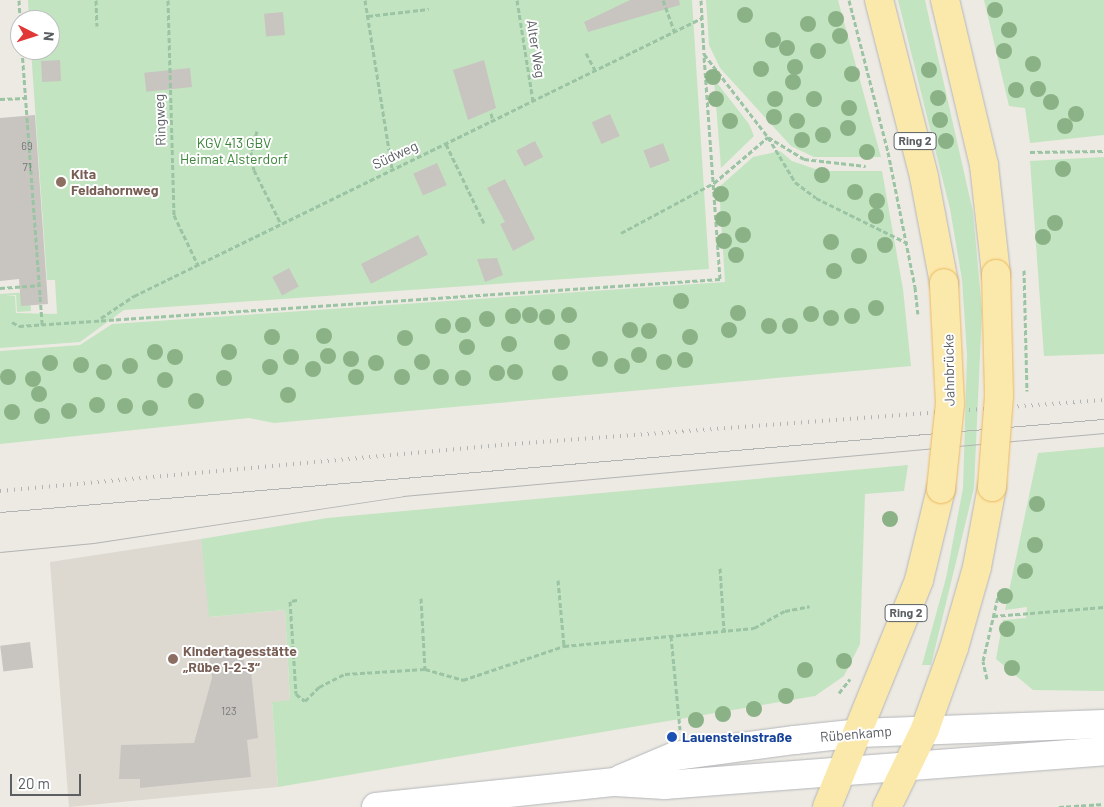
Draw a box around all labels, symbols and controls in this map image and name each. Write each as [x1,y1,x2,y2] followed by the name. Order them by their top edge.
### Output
[10,10,60,60] north arrow
[523,19,549,79] street label: Alter Weg
[41,31,58,42] text: N
[151,94,169,146] street label: Ringweg
[892,132,938,150] road number: Ring 2
[180,135,288,168] park label: KGV 413 GBV Heimat Alsterdorf
[370,137,420,173] street label: Südweg
[21,139,33,153] house number: 69
[22,160,32,174] house number: 71
[71,166,158,198] place label: Kita Feldahornweg
[55,176,67,188] marker: Kita Feldahornweg
[940,334,958,406] street label: Jahnbrücke
[884,604,928,622] road number: Ring 2
[183,643,297,676] place label: Kindertagesstätte „Rübe 1-2-3“
[167,653,179,665] marker: Kindertagesstätte „Rübe 1-2-3“
[221,704,237,718] house number: 123
[819,722,893,746] street label: Rübenkamp
[682,729,792,745] place label: Lauensteinstraße
[666,731,678,743] marker: Lauensteinstraße
[12,764,84,796] scale bar
[18,774,50,792] text: 20 m

